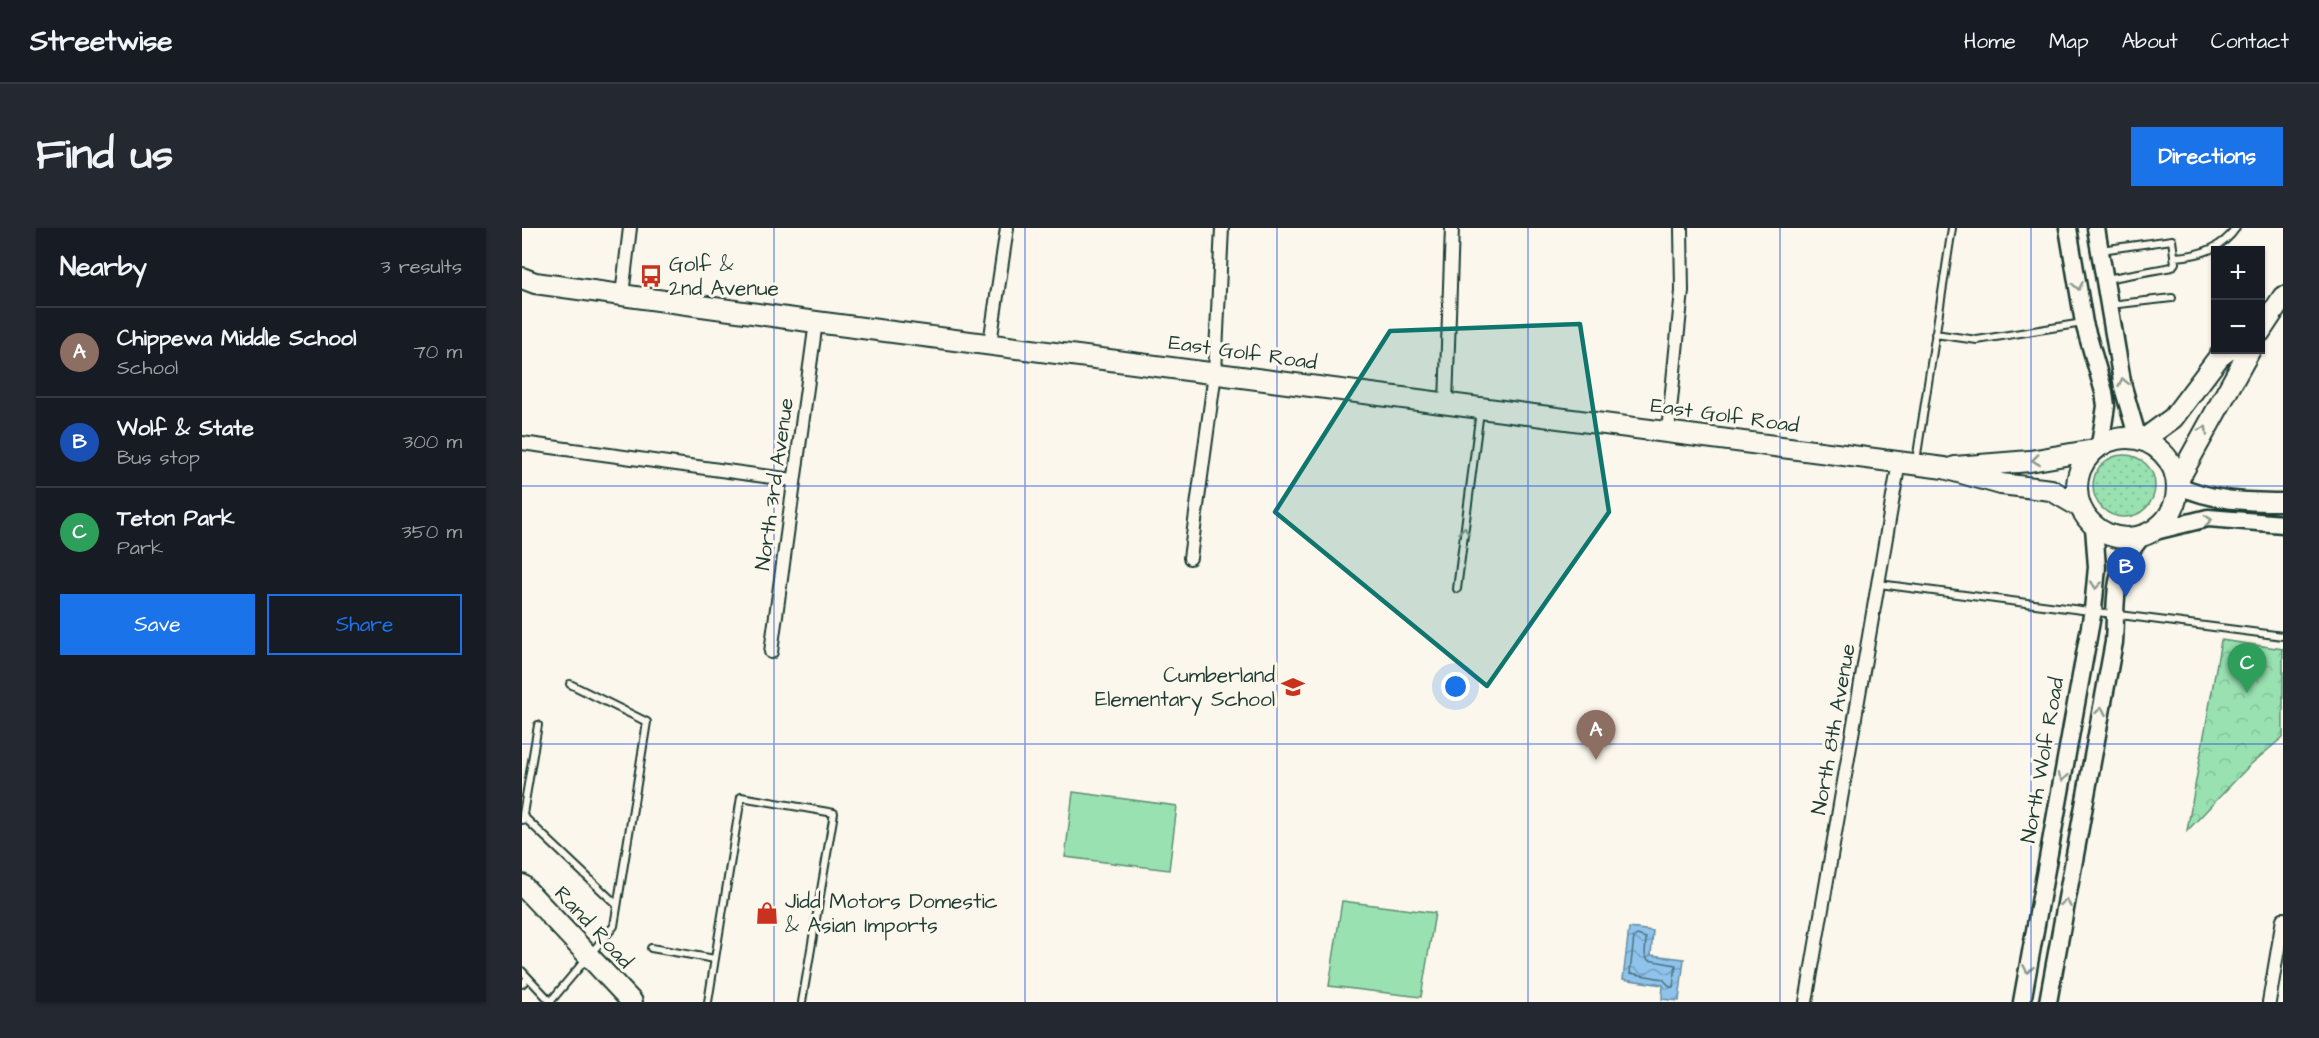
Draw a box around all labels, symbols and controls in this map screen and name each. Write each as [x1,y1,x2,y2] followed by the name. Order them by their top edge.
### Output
[30,22,172,61] text: Streetwise
[1964,27,2016,56] text: Home
[2049,27,2089,56] text: Map
[2122,27,2178,56] text: About
[2211,27,2289,56] text: Contact
[36,127,173,185] text: Find us
[2131,127,2283,186] button: Directions
[2211,246,2265,354] map controls
[2211,246,2265,300] button: +
[60,249,147,285] text: Nearby
[669,250,779,303] place label: Golf & 2nd Avenue
[380,253,462,281] text: 3 results
[638,263,664,289] bus stop icon: Golf & 2nd Avenue
[2071,281,2083,290] one-way arrow
[2211,300,2265,354] button: −
[117,323,356,354] text: Chippewa Middle School
[1167,328,1319,377] street label: East Golf Road
[73,338,86,366] text: A
[414,338,462,366] text: 70 m
[117,354,178,382] text: School
[2117,378,2130,388] one-way arrow
[1649,391,1801,440] street label: East Golf Road
[748,396,801,572] street label: North 3rd Avenue
[117,413,254,444] text: Wolf & State
[2197,426,2208,436] one-way arrow
[72,428,87,456] text: B
[403,428,462,456] text: 300 m
[117,444,200,472] text: Bus stop
[2032,453,2041,466] one-way arrow
[117,503,235,534] text: Teton Park
[2203,514,2213,527] one-way arrow
[72,518,87,546] text: C
[401,518,462,546] text: 350 m
[1457,527,1470,536] one-way arrow
[117,534,163,562] text: Park
[2106,548,2146,597] pin: B
[2090,580,2103,589] one-way arrow
[60,594,255,655] button: Save
[267,594,462,655] button: Share
[1804,641,1863,817] street label: North 8th Avenue
[2228,644,2266,693] pin: C
[1095,661,1275,716] place label: Cumberland Elementary School
[1441,672,1470,701] your location
[1280,674,1306,700] school or university icon: Cumberland Elementary School
[2014,675,2071,845] street label: North Wolf Road
[2094,707,2107,717] one-way arrow
[1576,710,1616,760] pin: A
[2057,772,2070,782] one-way arrow
[548,880,640,975] street label: Rand Road
[785,887,998,941] place label: Jidd Motors Domestic & Asian Imports
[2059,898,2072,908] one-way arrow
[754,900,780,926] shop icon: Jidd Motors Domestic & Asian Imports
[2022,963,2035,973] one-way arrow

